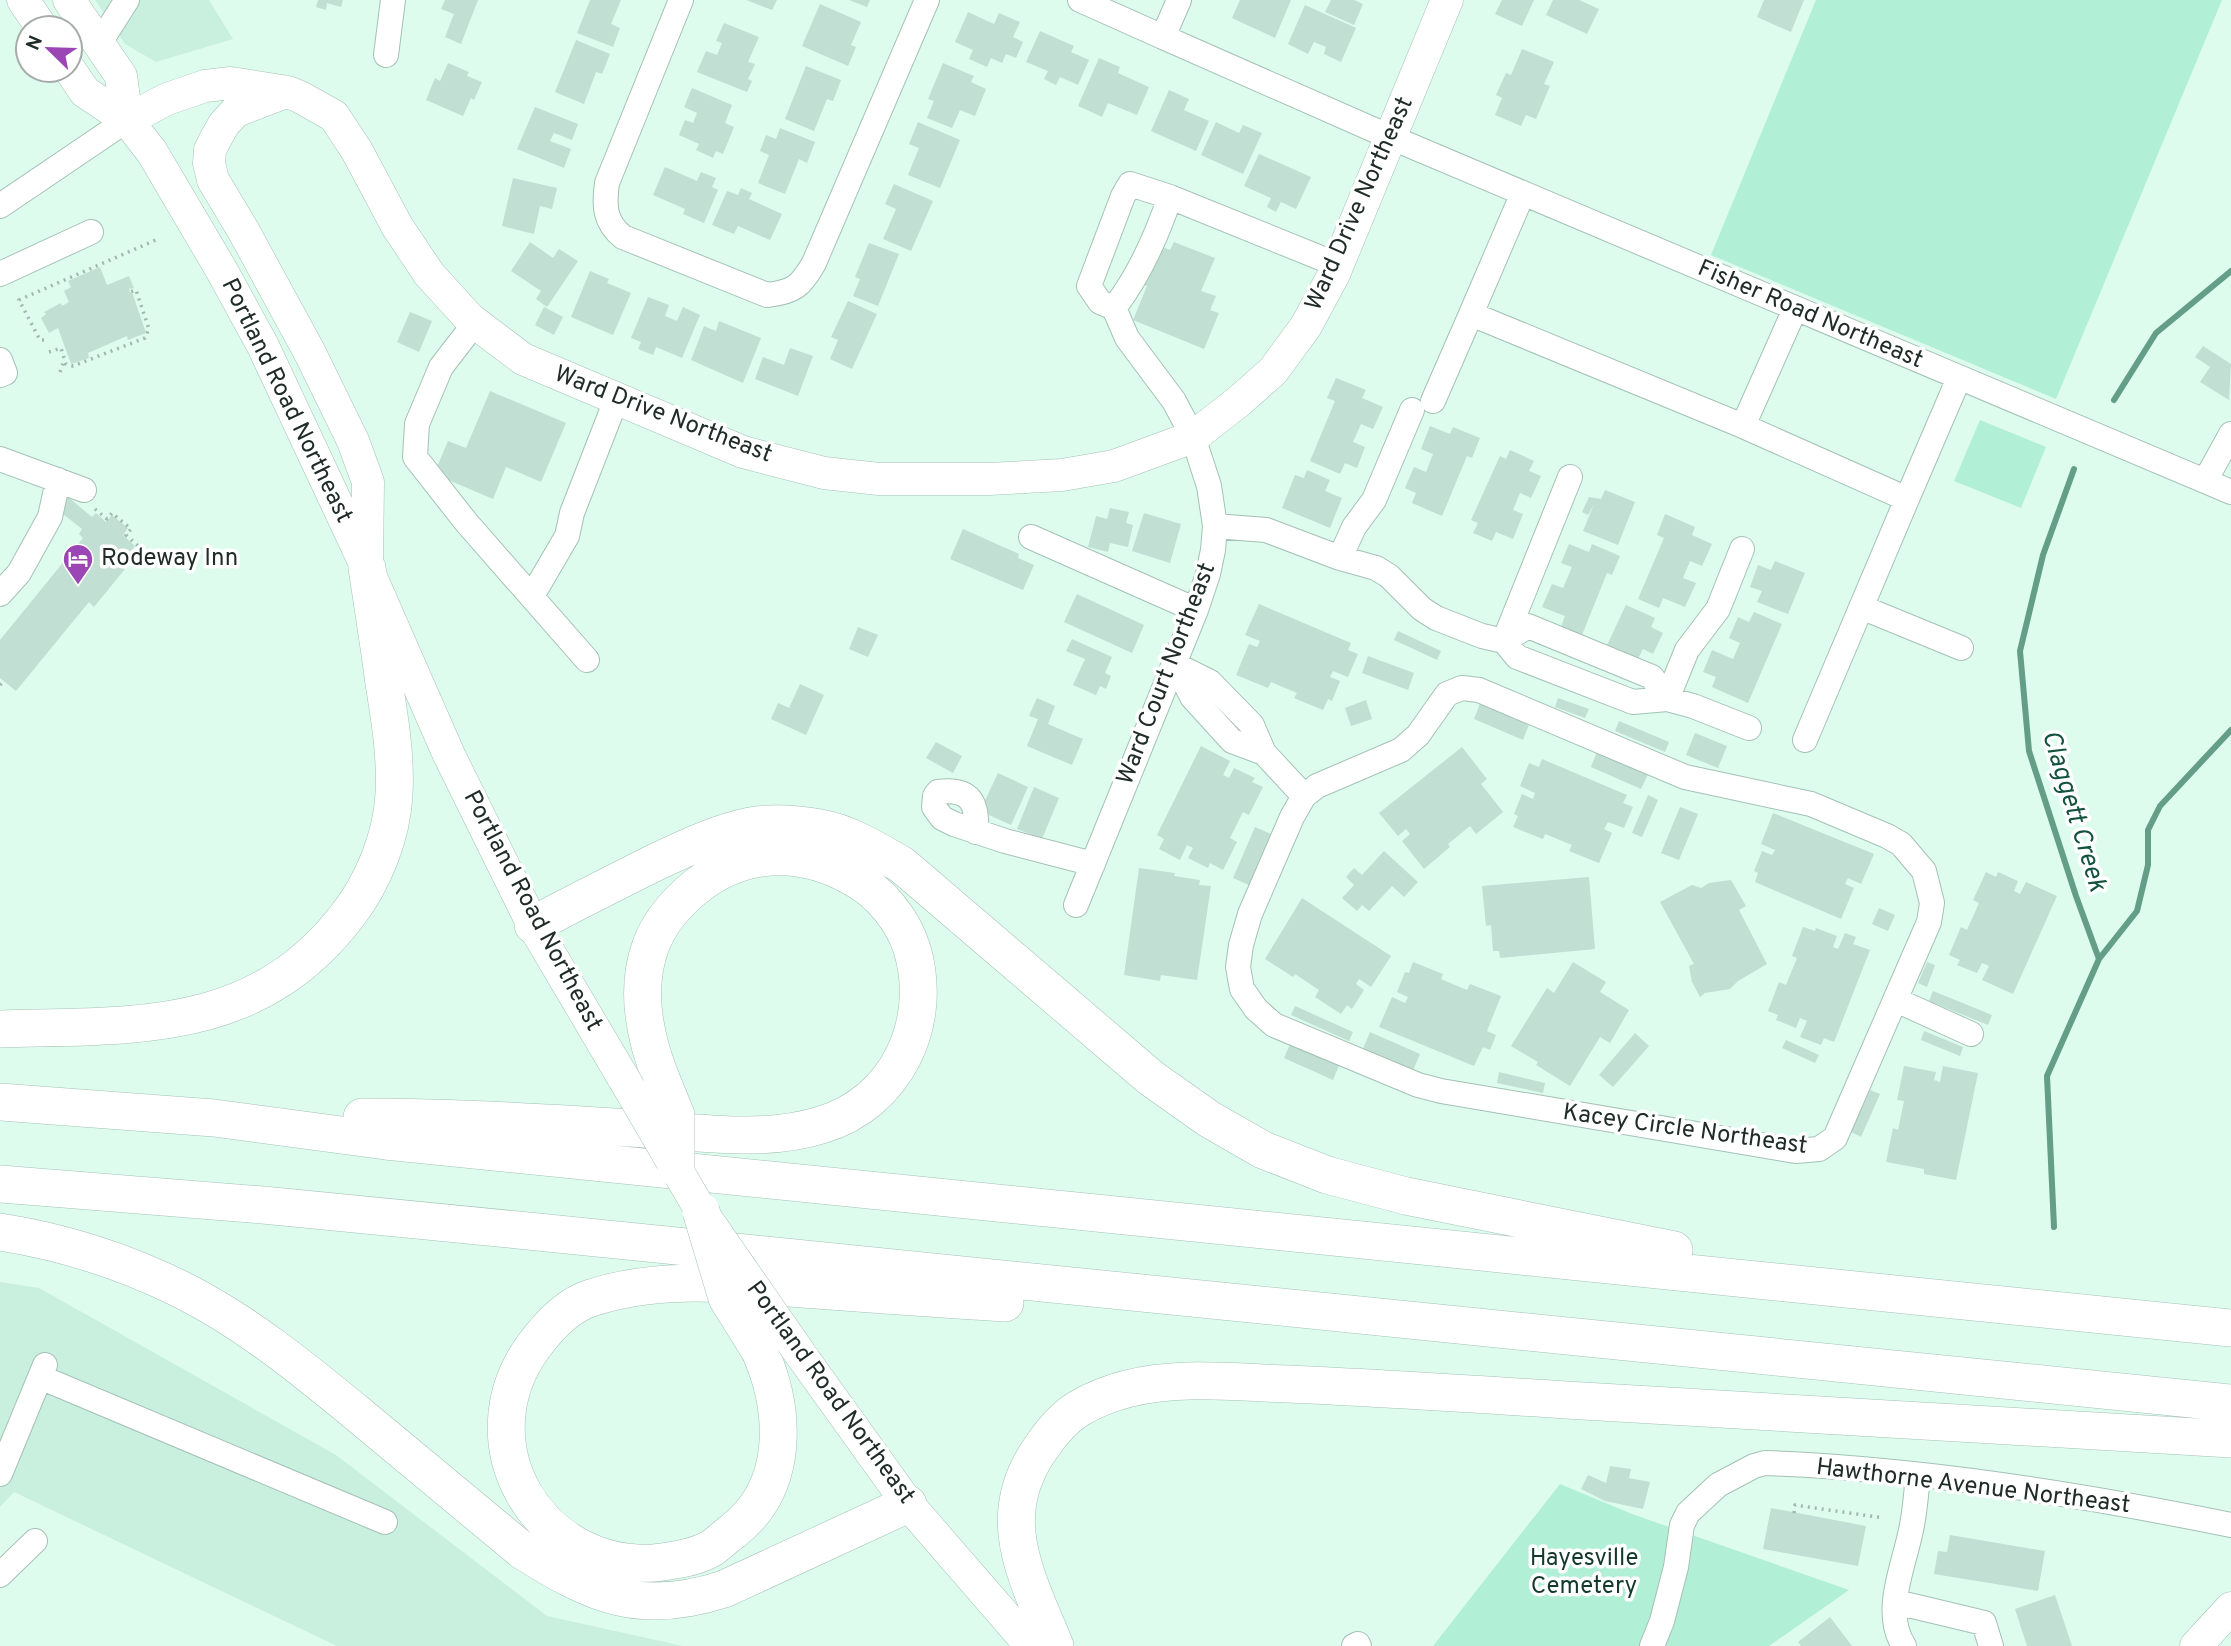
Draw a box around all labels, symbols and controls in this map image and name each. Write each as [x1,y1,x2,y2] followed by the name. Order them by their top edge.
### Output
[14,14,84,84] north arrow
[21,32,49,54] text: N
[1299,92,1421,316] street label: Ward Drive Northeast
[1693,254,1927,376] street label: Fisher Road Northeast
[214,274,358,528] street label: Portland Road Northeast
[550,360,776,470] street label: Ward Drive Northeast
[61,542,95,586] hotel icon: Rodeway Inn
[101,544,238,574] place label: Rodeway Inn
[1111,559,1223,789] street label: Ward Court Northeast
[2033,726,2113,896] water label: Claggett Creek
[456,786,608,1036] street label: Portland Road Northeast
[1561,1098,1809,1162] street label: Kacey Circle Northeast
[739,1276,921,1510] street label: Portland Road Northeast
[1814,1453,2132,1521] street label: Hawthorne Avenue Northeast
[1530,1544,1638,1602] park label: Hayesville Cemetery

